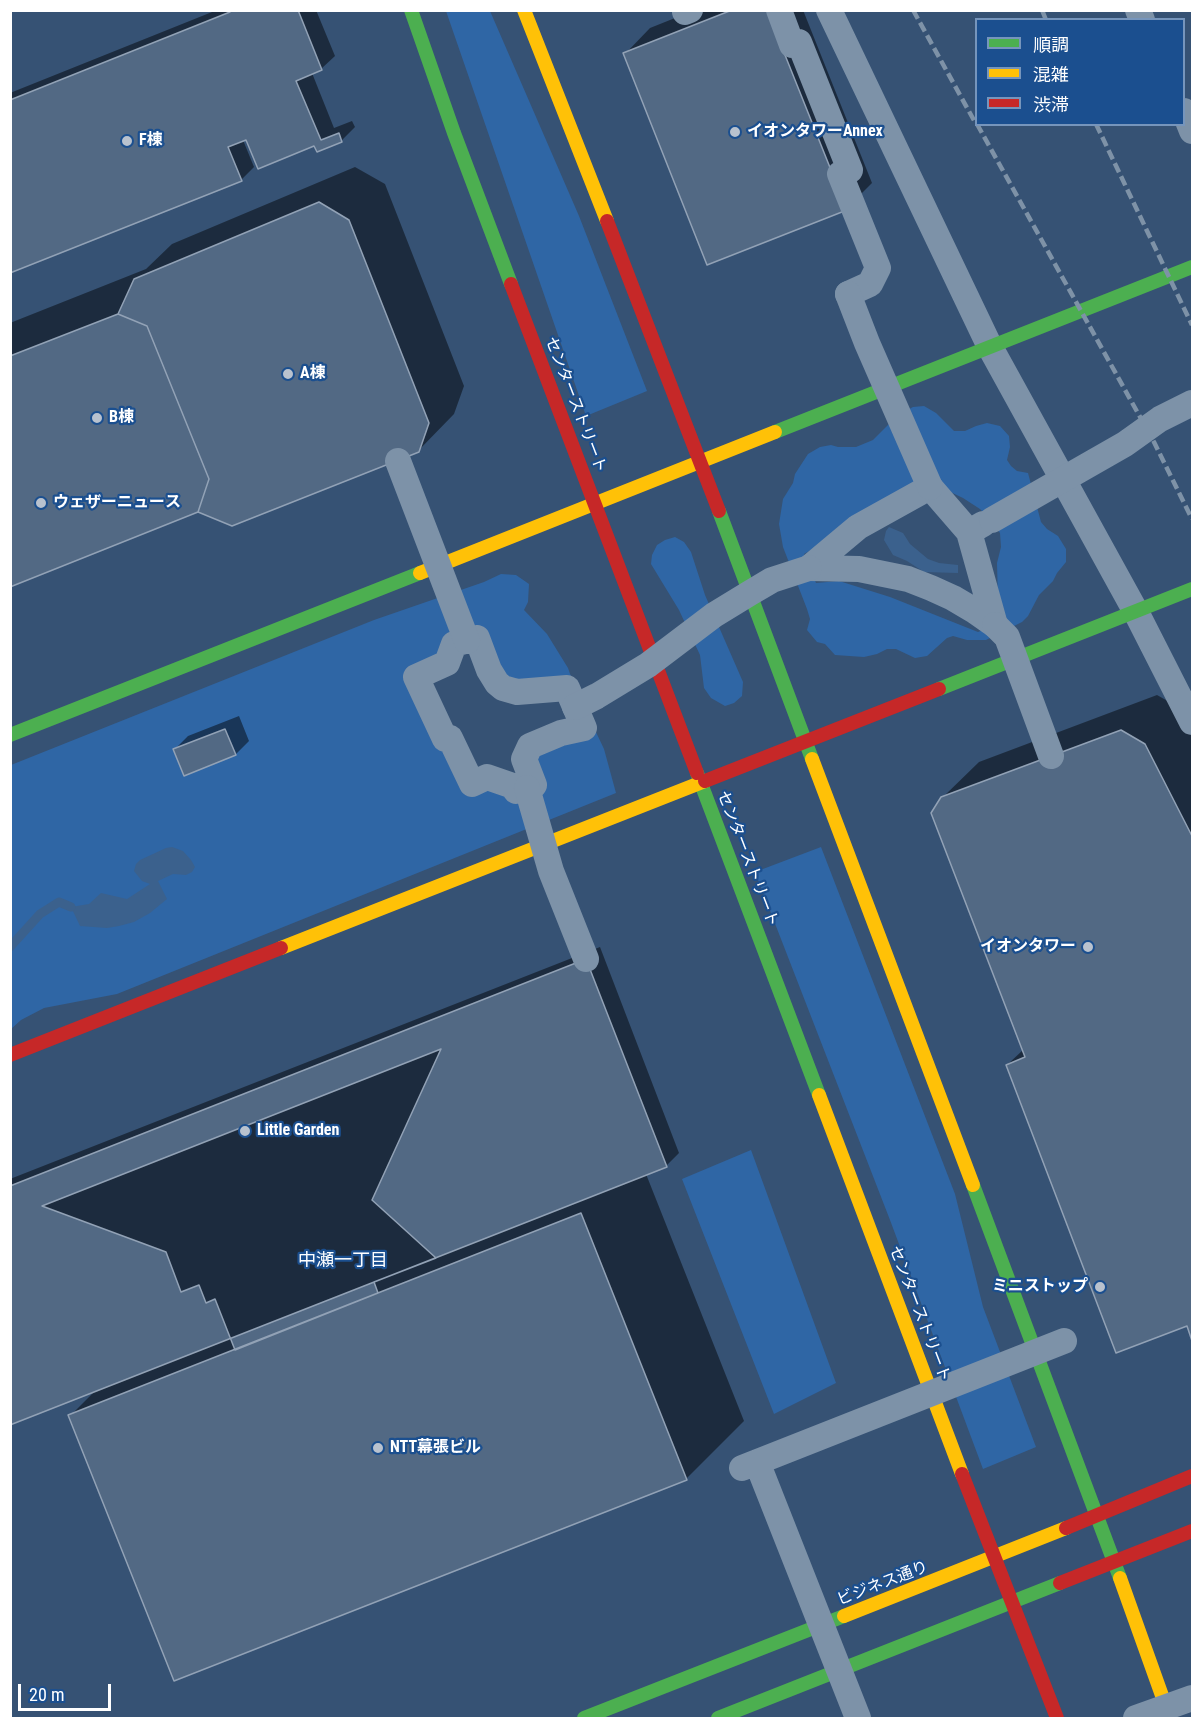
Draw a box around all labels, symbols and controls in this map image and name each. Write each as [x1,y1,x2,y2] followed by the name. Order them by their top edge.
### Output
[975,18,1185,126] legend
[1033,34,1069,55] text: 順調
[1033,64,1069,85] text: 混雑
[1033,94,1069,115] text: 渋滞
[747,122,883,142] place label: イオンタワーAnnex
[728,125,742,139] marker: イオンタワーAnnex
[139,131,163,151] place label: F棟
[120,134,134,148] marker: F棟
[540,334,610,476] street label: センターストリート
[300,364,326,384] place label: A棟
[281,367,295,381] marker: A棟
[109,408,134,428] place label: B棟
[90,411,104,425] marker: B棟
[53,493,181,513] place label: ウェザーニュース
[34,496,48,510] marker: ウェザーニュース
[712,788,782,930] street label: センターストリート
[980,937,1076,957] place label: イオンタワー
[1081,940,1095,954] marker: イオンタワー
[257,1121,339,1141] place label: Little Garden
[238,1124,252,1138] marker: Little Garden
[884,1243,954,1385] street label: センターストリート
[298,1250,388,1272] district label: 中瀬一丁目
[992,1277,1088,1297] place label: ミニストップ
[1093,1280,1107,1294] marker: ミニストップ
[390,1438,481,1458] place label: NTT幕張ビル
[371,1441,385,1455] marker: NTT幕張ビル
[835,1558,931,1610] street label: ビジネス通り
[21,1672,114,1710] scale bar
[29,1684,64,1705] text: 20 m

